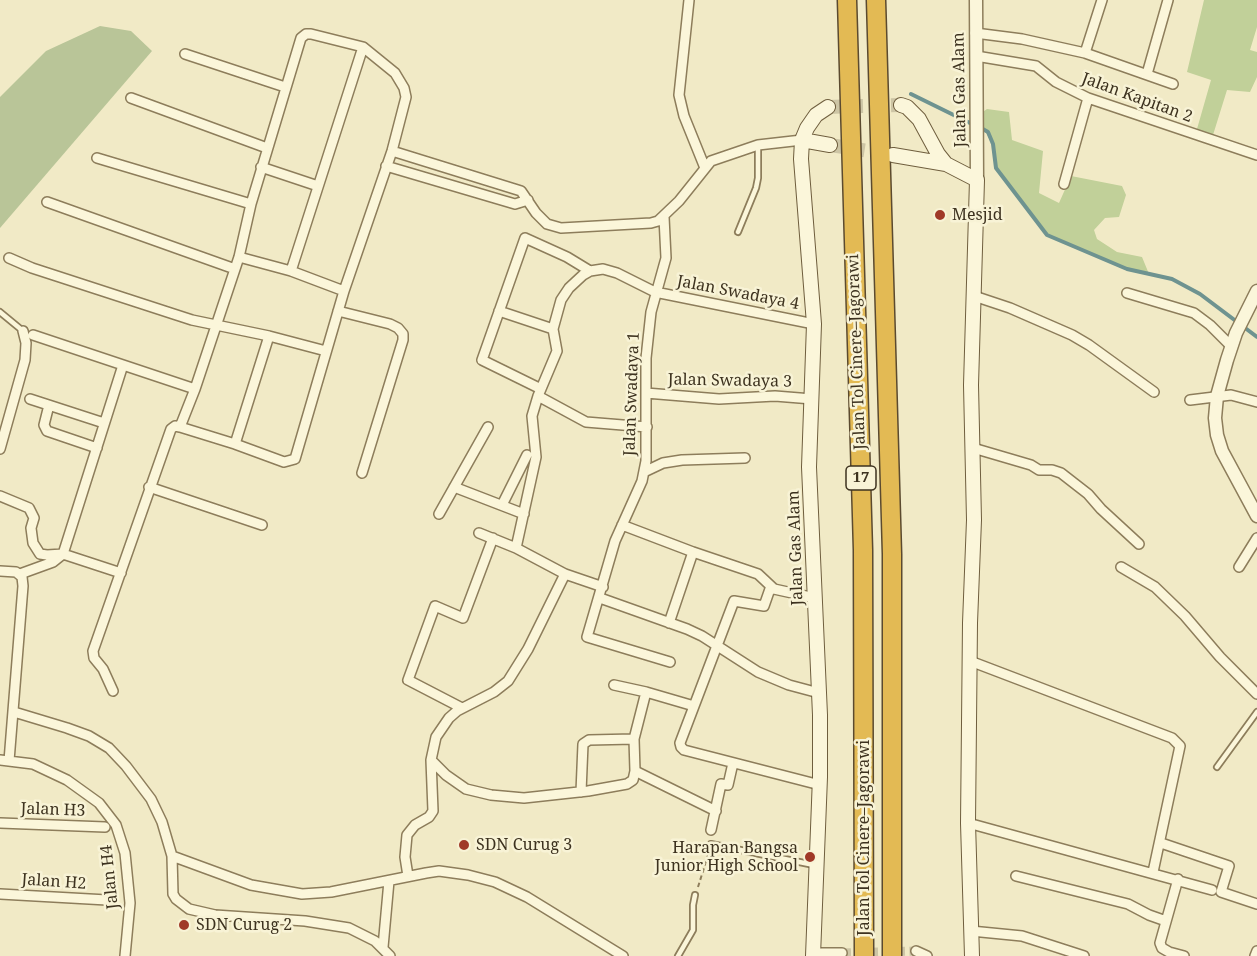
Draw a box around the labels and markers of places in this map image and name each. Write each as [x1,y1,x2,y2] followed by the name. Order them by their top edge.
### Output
[952,205,1003,225] place label: Mesjid
[933,208,947,222] marker: Mesjid
[476,835,572,855] place label: SDN Curug 3
[457,838,471,852] marker: SDN Curug 3
[655,838,798,876] place label: Harapan Bangsa Junior High School
[803,850,817,864] marker: Harapan Bangsa Junior High School
[196,915,292,935] place label: SDN Curug 2
[177,918,191,932] marker: SDN Curug 2

